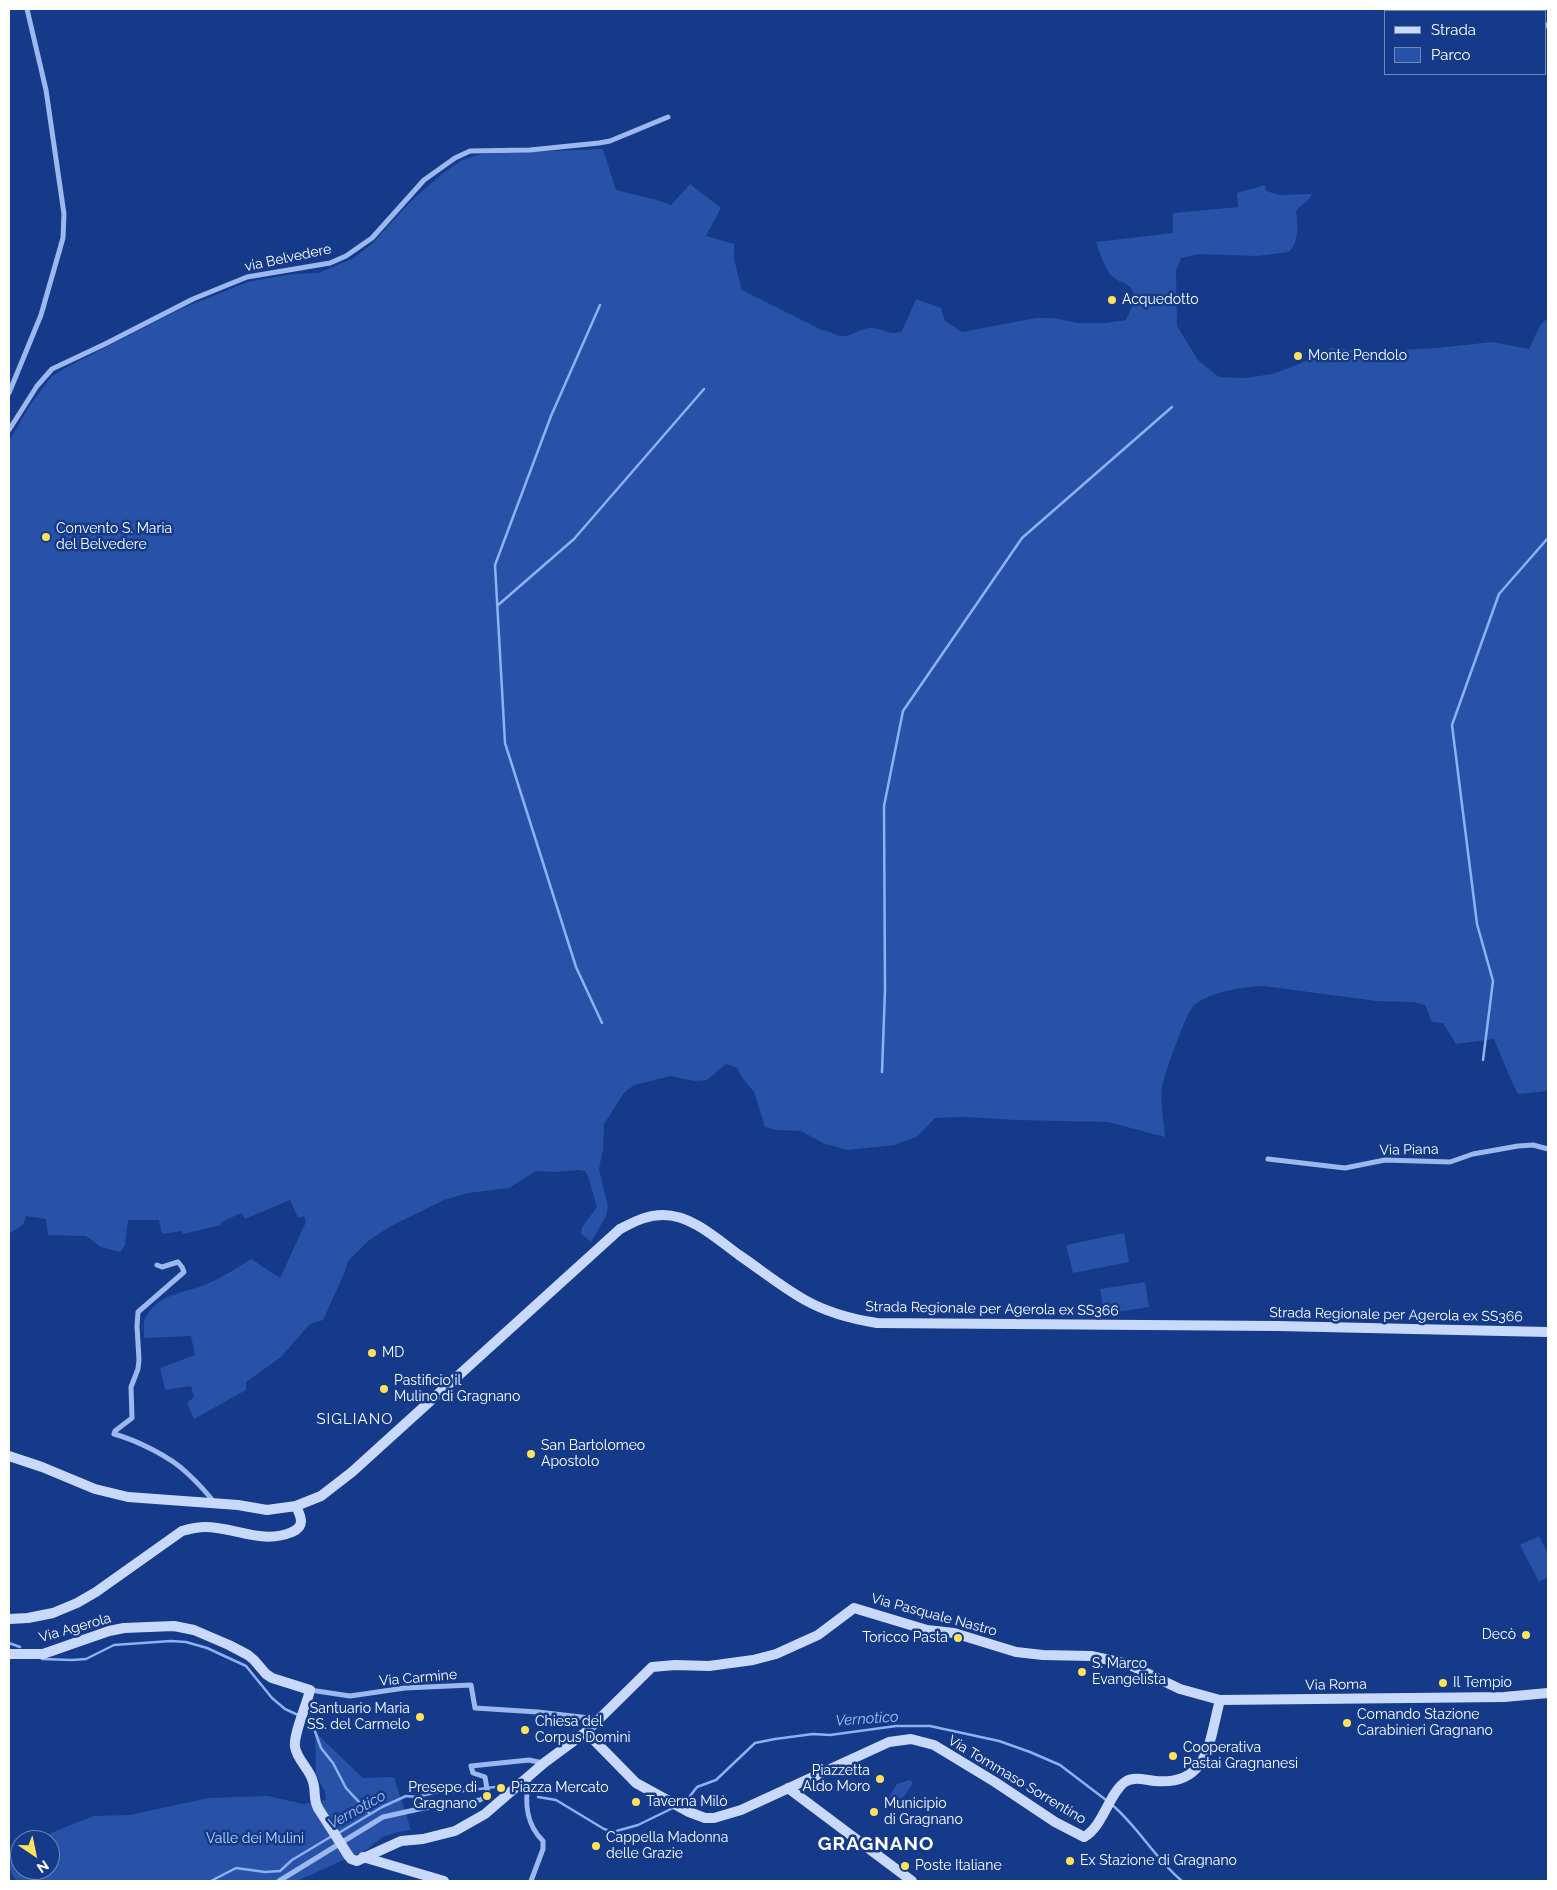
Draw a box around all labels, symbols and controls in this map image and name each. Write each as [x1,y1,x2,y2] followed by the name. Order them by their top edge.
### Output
[1384,10,1547,75] legend
[1431,21,1476,39] text: Strada
[1431,46,1471,64] text: Parco
[243,241,333,275] street label: via Belvedere
[1122,292,1199,308] place label: Acquedotto
[1106,294,1118,306] marker: Acquedotto
[1308,348,1407,364] place label: Monte Pendolo
[1292,350,1304,362] marker: Monte Pendolo
[56,521,172,554] place label: Convento S. Maria del Belvedere
[40,531,52,543] marker: Convento S. Maria del Belvedere
[1379,1141,1439,1159] street label: Via Piana
[865,1298,1119,1320] street label: Strada Regionale per Agerola ex SS366
[1269,1304,1523,1326] street label: Strada Regionale per Agerola ex SS366
[382,1345,404,1361] place label: MD
[366,1347,378,1359] marker: MD
[394,1373,520,1405] place label: Pastificio il Mulino di Gragnano
[378,1383,390,1395] marker: Pastificio il Mulino di Gragnano
[315,1410,395,1428] district label: SIGLIANO
[541,1438,645,1470] place label: San Bartolomeo Apostolo
[525,1448,537,1460] marker: San Bartolomeo Apostolo
[869,1590,999,1640] street label: Via Pasquale Nastro
[37,1610,113,1646] street label: Via Agerola
[1482,1627,1516,1643] place label: Decò
[1520,1629,1532,1641] marker: Decò
[862,1630,948,1646] place label: Toricco Pasta
[952,1632,964,1644] marker: Toricco Pasta
[1092,1656,1166,1688] place label: S. Marco Evangelista
[378,1666,458,1690] street label: Via Carmine
[1076,1666,1088,1678] marker: S. Marco Evangelista
[1453,1675,1512,1691] place label: Il Tempio
[1305,1676,1367,1694] street label: Via Roma
[1437,1677,1449,1689] marker: Il Tempio
[307,1701,410,1734] place label: Santuario Maria SS. del Carmelo
[1357,1707,1493,1740] place label: Comando Stazione Carabinieri Gragnano
[835,1708,899,1730] water label: Vernotico
[414,1711,426,1723] marker: Santuario Maria SS. del Carmelo
[535,1714,631,1746] place label: Chiesa del Corpus Domini
[1341,1717,1353,1729] marker: Comando Stazione Carabinieri Gragnano
[519,1724,531,1736] marker: Chiesa del Corpus Domini
[945,1732,1089,1828] street label: Via Tommaso Sorrentino
[1183,1740,1298,1772] place label: Cooperativa Pastai Gragnanesi
[1167,1750,1179,1762] marker: Cooperativa Pastai Gragnanesi
[803,1763,870,1795] place label: Piazzetta Aldo Moro
[874,1773,886,1785] marker: Piazzetta Aldo Moro
[408,1780,477,1812] place label: Presepe di Gragnano
[511,1780,609,1796] place label: Piazza Mercato
[495,1782,507,1794] marker: Piazza Mercato
[325,1787,389,1833] water label: Vernotico
[481,1790,493,1802] marker: Presepe di Gragnano
[646,1794,728,1810] place label: Taverna Milò
[630,1796,642,1808] marker: Taverna Milò
[884,1796,963,1828] place label: Municipio di Gragnano
[868,1806,880,1818] marker: Municipio di Gragnano
[10,1830,60,1880] north arrow
[606,1830,728,1862] place label: Cappella Madonna delle Grazie
[206,1831,304,1847] park label: Valle dei Mulini
[817,1833,935,1855] district label: GRAGNANO
[590,1840,602,1852] marker: Cappella Madonna delle Grazie
[1080,1853,1237,1869] place label: Ex Stazione di Gragnano
[1064,1855,1076,1867] marker: Ex Stazione di Gragnano
[34,1857,52,1876] text: N
[915,1858,1002,1874] place label: Poste Italiane
[899,1860,911,1872] marker: Poste Italiane

